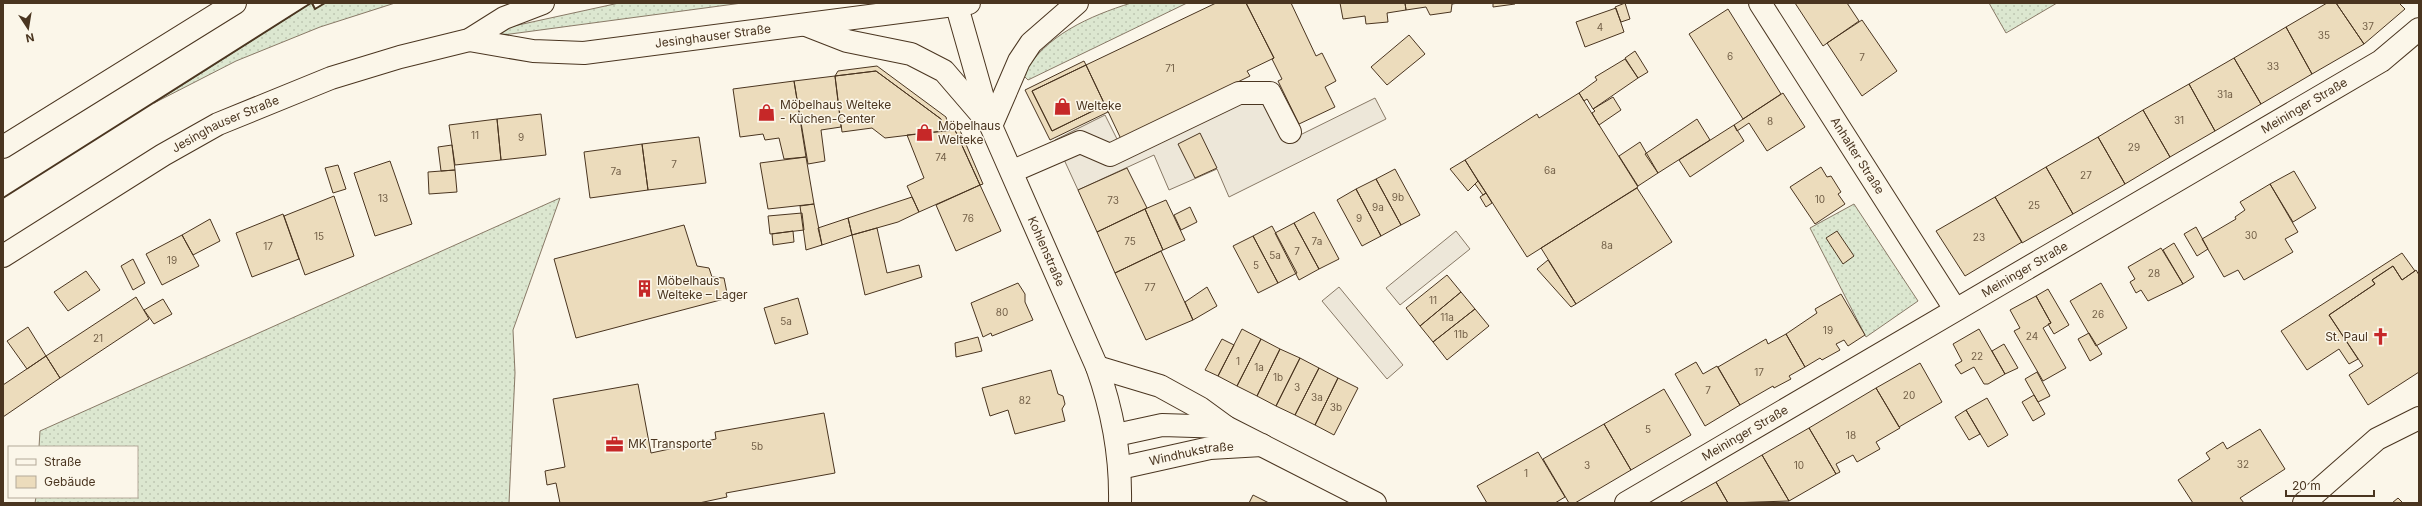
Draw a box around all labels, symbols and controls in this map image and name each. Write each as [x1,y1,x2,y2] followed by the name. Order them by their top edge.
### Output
[8,8,48,48] north arrow
[2362,20,2374,32] house number: 37
[654,21,772,51] street label: Jesinghauser Straße
[1597,21,1603,33] house number: 4
[2318,29,2330,41] house number: 35
[25,30,36,46] text: N
[1727,50,1733,62] house number: 6
[1859,51,1865,63] house number: 7
[2267,60,2279,72] house number: 33
[1165,62,1175,74] house number: 71
[2258,74,2350,137] street label: Meininger Straße
[2217,88,2233,100] house number: 31a
[169,92,281,156] street label: Jesinghauser Straße
[1053,96,1073,116] shop icon: Welteke
[780,97,891,126] place label: Möbelhaus Welteke - Küchen-Center
[1076,98,1121,113] place label: Welteke
[757,102,777,122] shop icon: Möbelhaus Welteke - Küchen-Center
[1828,114,1888,197] street label: Anhalter Straße
[2174,114,2184,126] house number: 31
[1767,115,1773,127] house number: 8
[938,118,1001,147] place label: Möbelhaus Welteke
[915,123,935,143] shop icon: Möbelhaus Welteke
[471,129,479,141] house number: 11
[518,131,524,143] house number: 9
[2128,141,2140,153] house number: 29
[935,151,947,163] house number: 74
[671,158,677,170] house number: 7
[1544,164,1556,176] house number: 6a
[611,165,621,177] house number: 7a
[2080,169,2092,181] house number: 27
[1392,191,1404,203] house number: 9b
[378,192,388,204] house number: 13
[1815,193,1825,205] house number: 10
[1107,194,1119,206] house number: 73
[2028,199,2040,211] house number: 25
[1372,201,1384,213] house number: 9a
[962,212,974,224] house number: 76
[1356,212,1362,224] house number: 9
[1025,214,1069,289] street label: Kohlenstraße
[2245,229,2257,241] house number: 30
[314,230,324,242] house number: 15
[1973,231,1985,243] house number: 23
[1124,235,1136,247] house number: 75
[1312,235,1322,247] house number: 7a
[1979,238,2070,300] street label: Meininger Straße
[1601,239,1613,251] house number: 8a
[263,240,273,252] house number: 17
[1294,245,1300,257] house number: 7
[1269,249,1281,261] house number: 5a
[167,254,177,266] house number: 19
[1253,259,1259,271] house number: 5
[2148,267,2160,279] house number: 28
[657,273,748,302] place label: Möbelhaus Welteke – Lager
[634,278,654,298] building icon: Möbelhaus Welteke – Lager
[1144,281,1156,293] house number: 77
[1429,294,1437,306] house number: 11
[996,306,1008,318] house number: 80
[2092,308,2104,320] house number: 26
[1440,311,1454,323] house number: 11a
[780,315,792,327] house number: 5a
[1823,324,1833,336] house number: 19
[2371,327,2391,347] church icon: St. Paul
[1454,328,1468,340] house number: 11b
[2325,329,2368,344] place label: St. Paul
[2026,330,2038,342] house number: 24
[93,332,103,344] house number: 21
[1971,350,1983,362] house number: 22
[1236,355,1240,367] house number: 1
[1254,361,1264,373] house number: 1a
[1754,366,1764,378] house number: 17
[1273,371,1283,383] house number: 1b
[1294,381,1300,393] house number: 3
[1705,384,1711,396] house number: 7
[1903,389,1915,401] house number: 20
[1311,391,1323,403] house number: 3a
[1019,394,1031,406] house number: 82
[1330,401,1342,413] house number: 3b
[1699,402,1791,464] street label: Meininger Straße
[1645,423,1651,435] house number: 5
[1846,429,1856,441] house number: 18
[605,434,625,454] office icon: MK Transporte
[628,436,712,451] place label: MK Transporte
[1148,439,1234,468] street label: Windhukstraße
[751,440,763,452] house number: 5b
[8,446,138,498] legend
[44,454,81,469] text: Straße
[2237,458,2249,470] house number: 32
[1584,459,1590,471] house number: 3
[1794,459,1804,471] house number: 10
[1524,467,1528,479] house number: 1
[2286,472,2374,498] scale bar
[44,474,96,489] text: Gebäude
[2292,478,2321,493] text: 20 m

